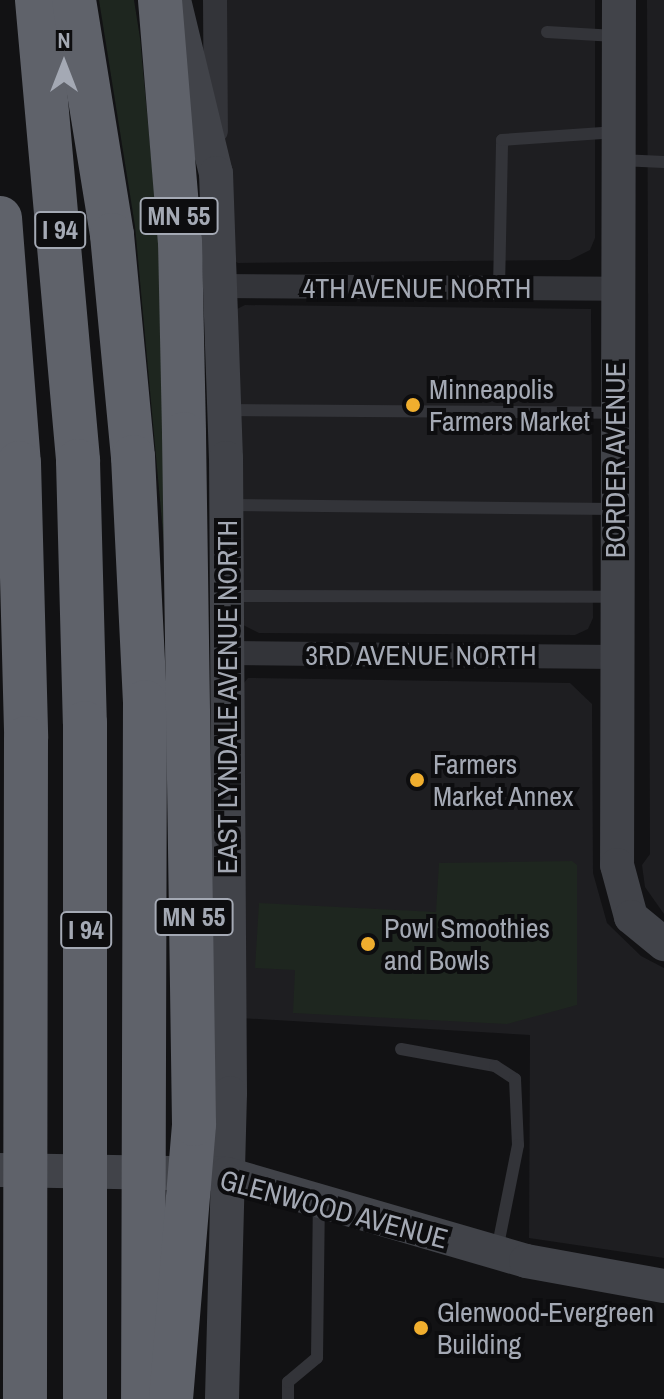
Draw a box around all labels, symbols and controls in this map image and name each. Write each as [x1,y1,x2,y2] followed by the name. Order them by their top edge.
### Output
[24,24,104,104] north arrow
[57,25,71,55] text: N
[139,194,219,238] road number: MN 55
[34,208,86,252] road number: I 94
[302,271,532,305] street label: 4TH AVENUE NORTH
[598,361,632,559] street label: BORDER AVENUE
[429,372,590,438] place label: Minneapolis Farmers Market
[404,396,422,414] marker: Minneapolis Farmers Market
[210,519,244,875] street label: EAST LYNDALE AVENUE NORTH
[305,638,537,672] street label: 3RD AVENUE NORTH
[433,747,575,813] place label: Farmers Market Annex
[408,771,426,789] marker: Farmers Market Annex
[154,895,234,939] road number: MN 55
[60,908,112,952] road number: I 94
[384,911,550,977] place label: Powl Smoothies and Bowls
[359,935,377,953] marker: Powl Smoothies and Bowls
[216,1162,452,1256] street label: GLENWOOD AVENUE
[437,1295,654,1361] place label: Glenwood-Evergreen Building
[412,1319,430,1337] marker: Glenwood-Evergreen Building

